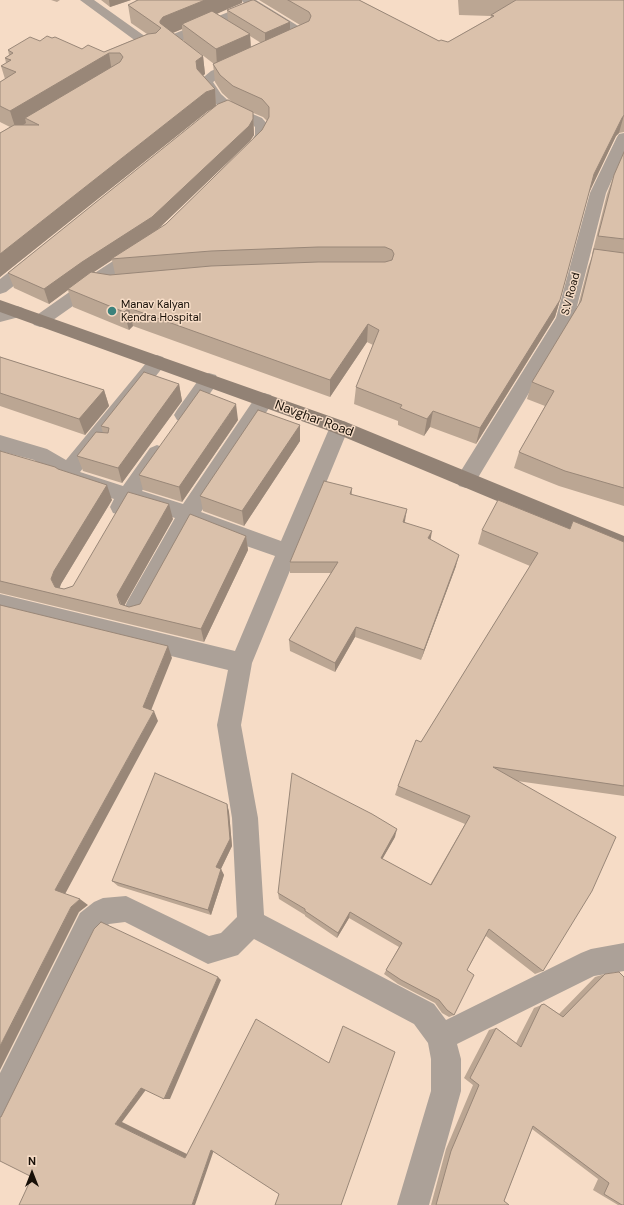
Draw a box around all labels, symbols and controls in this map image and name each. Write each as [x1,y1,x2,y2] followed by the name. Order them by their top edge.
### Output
[559,271,583,317] street label: S.V Road
[121,298,201,324] place label: Manav Kalyan Kendra Hospital
[106,305,118,317] marker: Manav Kalyan Kendra Hospital
[272,398,356,440] street label: Navghar Road
[12,1153,52,1193] north arrow
[28,1154,36,1168] text: N

